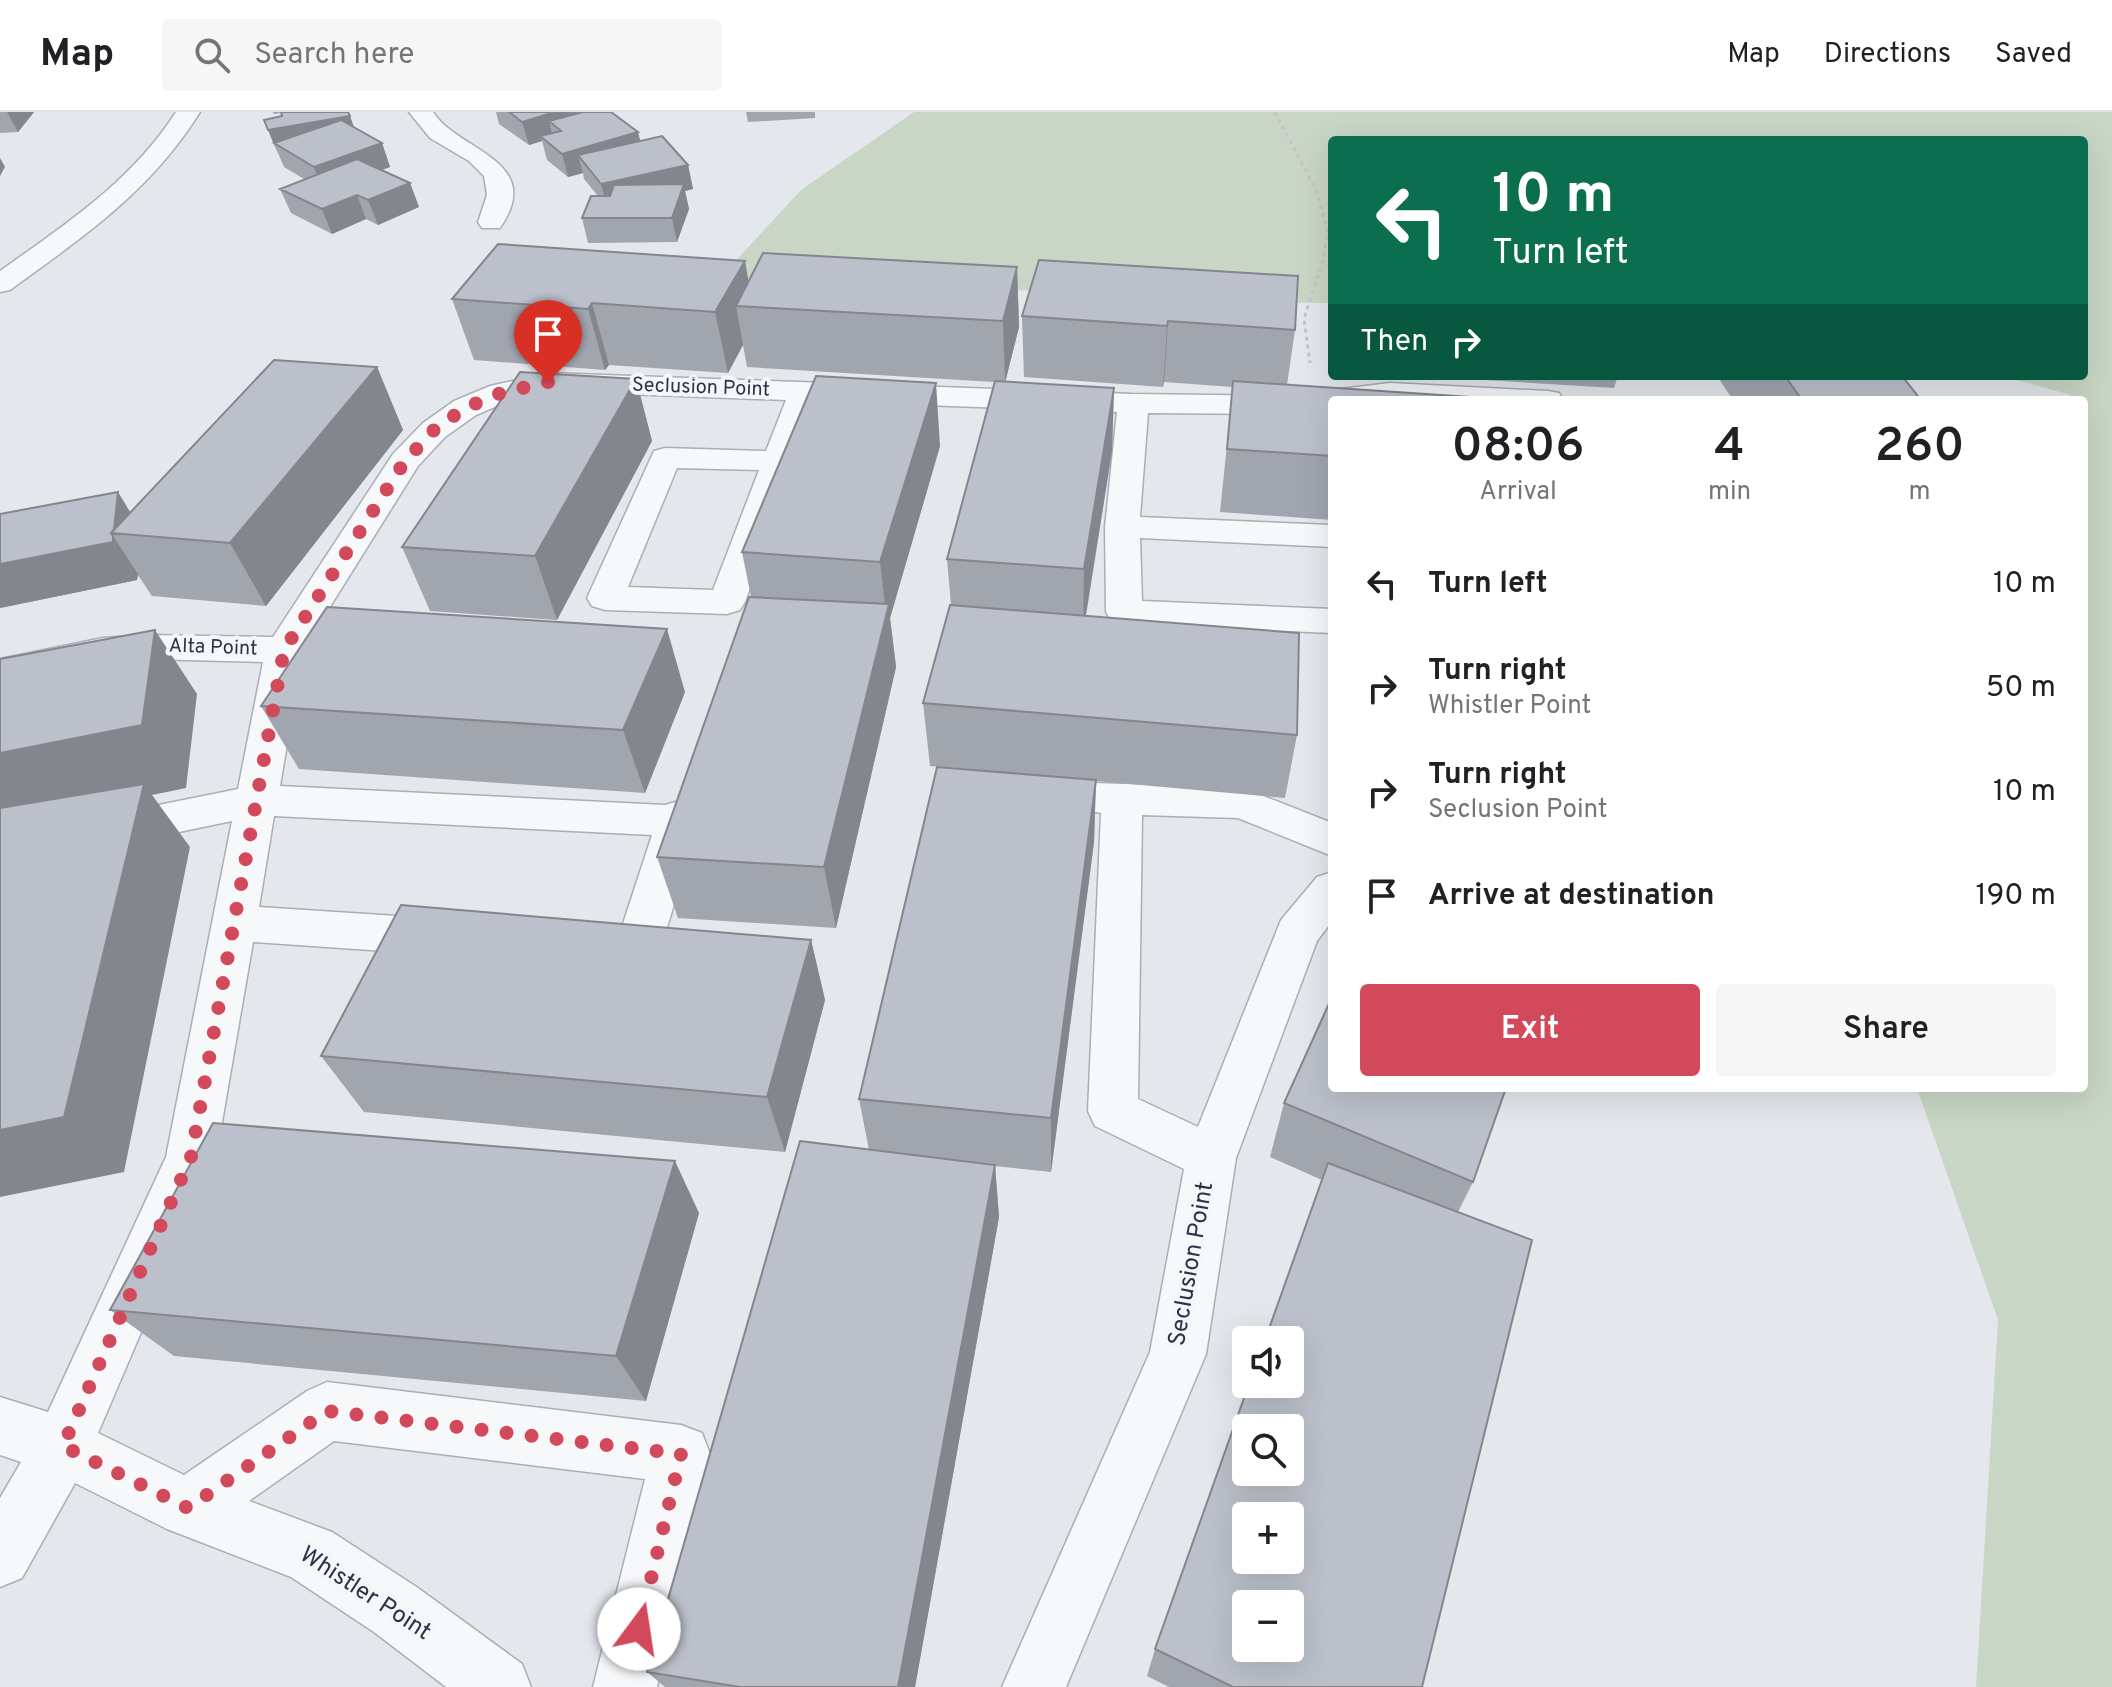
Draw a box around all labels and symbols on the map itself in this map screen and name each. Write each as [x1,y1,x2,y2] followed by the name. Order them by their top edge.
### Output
[514,300,582,382] pin
[632,373,770,403] street label: Seclusion Point
[168,633,258,663] street label: Alta Point
[1163,1180,1221,1348] street label: Seclusion Point
[294,1540,436,1648] street label: Whistler Point
[597,1587,681,1671] position arrow

